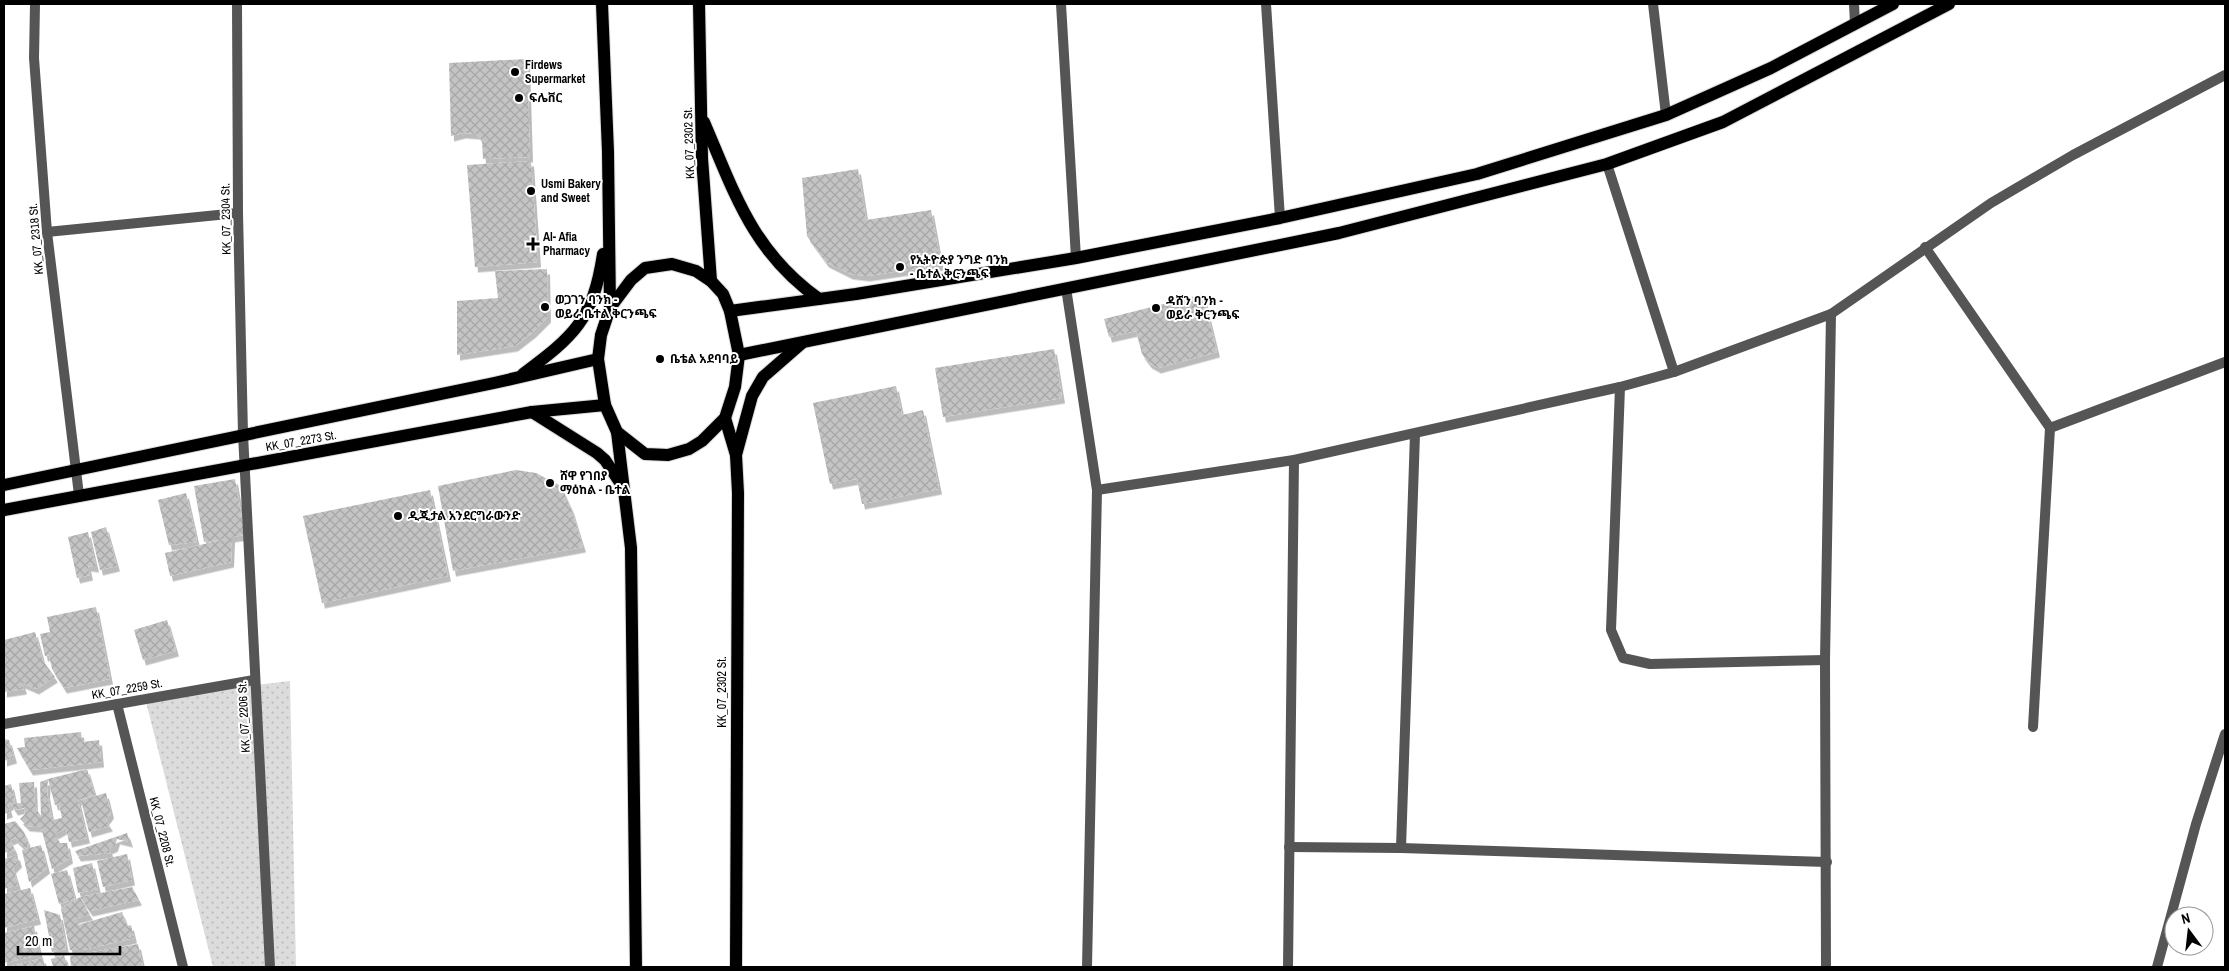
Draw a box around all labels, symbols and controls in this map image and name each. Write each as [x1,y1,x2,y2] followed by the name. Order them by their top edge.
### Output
[525,57,586,87] place label: Firdews Supermarket
[509,66,521,78] marker: Firdews Supermarket
[529,90,562,106] place label: ፍሌቨር
[513,92,525,104] marker: ፍሌቨር
[680,107,698,179] street label: KK_07_2302 St.
[541,176,601,206] place label: Usmi Bakery and Sweet
[217,183,235,255] street label: KK_07_2304 St.
[525,185,537,197] marker: Usmi Bakery and Sweet
[25,203,47,275] street label: KK_07_2318 St.
[543,229,591,259] place label: Al- Afia Pharmacy
[527,238,539,250] marker: Al- Afia Pharmacy
[910,252,1008,282] place label: የኢትዮጵያ ንግድ ባንክ - ቤተል ቅርንጫፍ
[894,261,906,273] marker: የኢትዮጵያ ንግድ ባንክ - ቤተል ቅርንጫፍ
[555,292,657,322] place label: ወጋገን ባንክ - ወይራ ቤተል ቅርንጫፍ
[1166,293,1239,323] place label: ዳሸን ባንክ - ወይራ ቅርንጫፍ
[539,301,551,313] marker: ወጋገን ባንክ - ወይራ ቤተል ቅርንጫፍ
[1150,302,1162,314] marker: ዳሸን ባንክ - ወይራ ቅርንጫፍ
[670,351,739,367] place label: ቤቴል አደባባይ
[654,353,666,365] marker: ቤቴል አደባባይ
[264,427,338,455] street label: KK_07_2273 St.
[560,468,630,498] place label: ሸዋ የገበያ ማዕከል - ቤተል
[544,477,556,489] marker: ሸዋ የገበያ ማዕከል - ቤተል
[408,508,521,524] place label: ዲጂታል አንደርግራውንድ
[392,510,404,522] marker: ዲጂታል አንደርግራውንድ
[714,656,730,728] street label: KK_07_2302 St.
[90,675,164,703] street label: KK_07_2259 St.
[234,681,254,753] street label: KK_07_2206 St.
[146,795,178,869] street label: KK_07_2208 St.
[2164,906,2214,956] north arrow
[2179,909,2192,928] text: N
[18,924,120,956] scale bar
[25,930,52,951] text: 20 m

